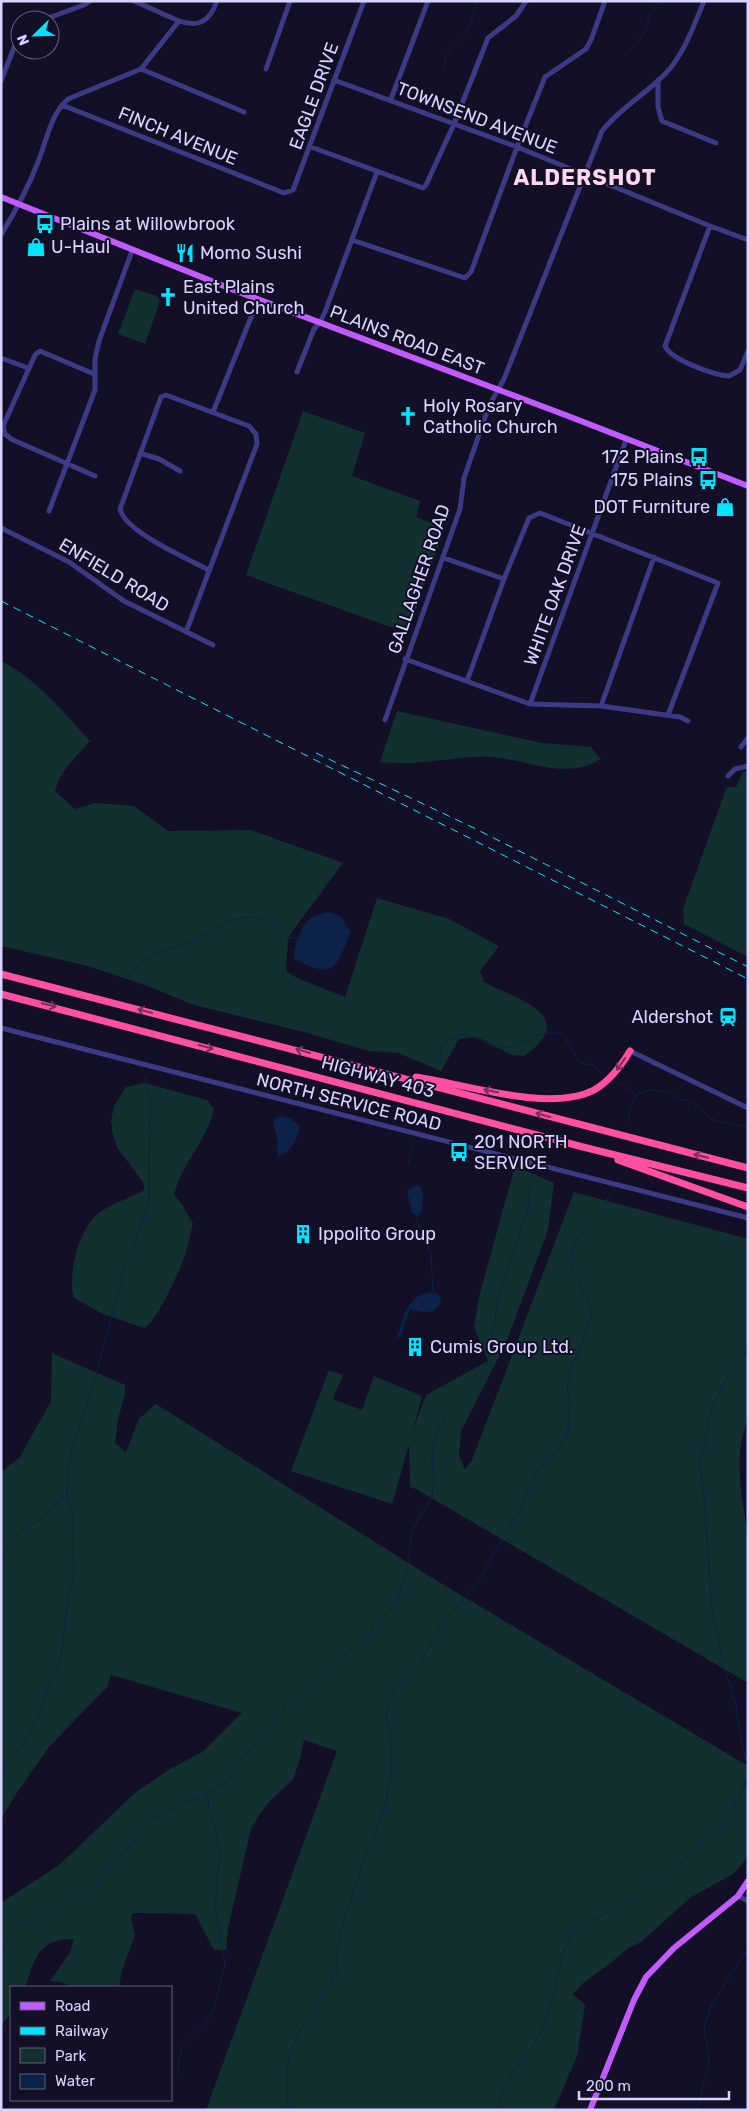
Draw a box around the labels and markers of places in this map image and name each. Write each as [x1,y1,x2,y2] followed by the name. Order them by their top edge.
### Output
[34,213,56,235] bus stop icon: Plains at Willowbrook
[60,213,236,235] place label: Plains at Willowbrook
[25,236,47,258] shop icon: U-Haul
[51,236,110,258] place label: U-Haul
[174,242,196,264] restaurant icon: Momo Sushi
[200,242,302,264] place label: Momo Sushi
[183,276,304,319] place label: East Plains United Church
[157,286,179,308] church icon: East Plains United Church
[423,395,558,438] place label: Holy Rosary Catholic Church
[397,405,419,427] church icon: Holy Rosary Catholic Church
[602,446,684,468] place label: 172 Plains
[688,446,710,468] bus stop icon: 172 Plains
[611,469,693,491] place label: 175 Plains
[697,469,719,491] bus stop icon: 175 Plains
[593,496,710,518] place label: DOT Furniture
[714,496,736,518] shop icon: DOT Furniture
[632,1006,713,1028] place label: Aldershot
[717,1006,739,1028] station icon: Aldershot
[474,1131,568,1174] place label: 201 NORTH SERVICE
[448,1141,470,1163] bus stop icon: 201 NORTH SERVICE
[292,1223,314,1245] building icon: Ippolito Group
[318,1223,436,1245] place label: Ippolito Group
[404,1336,426,1358] building icon: Cumis Group Ltd.
[430,1336,574,1358] place label: Cumis Group Ltd.

